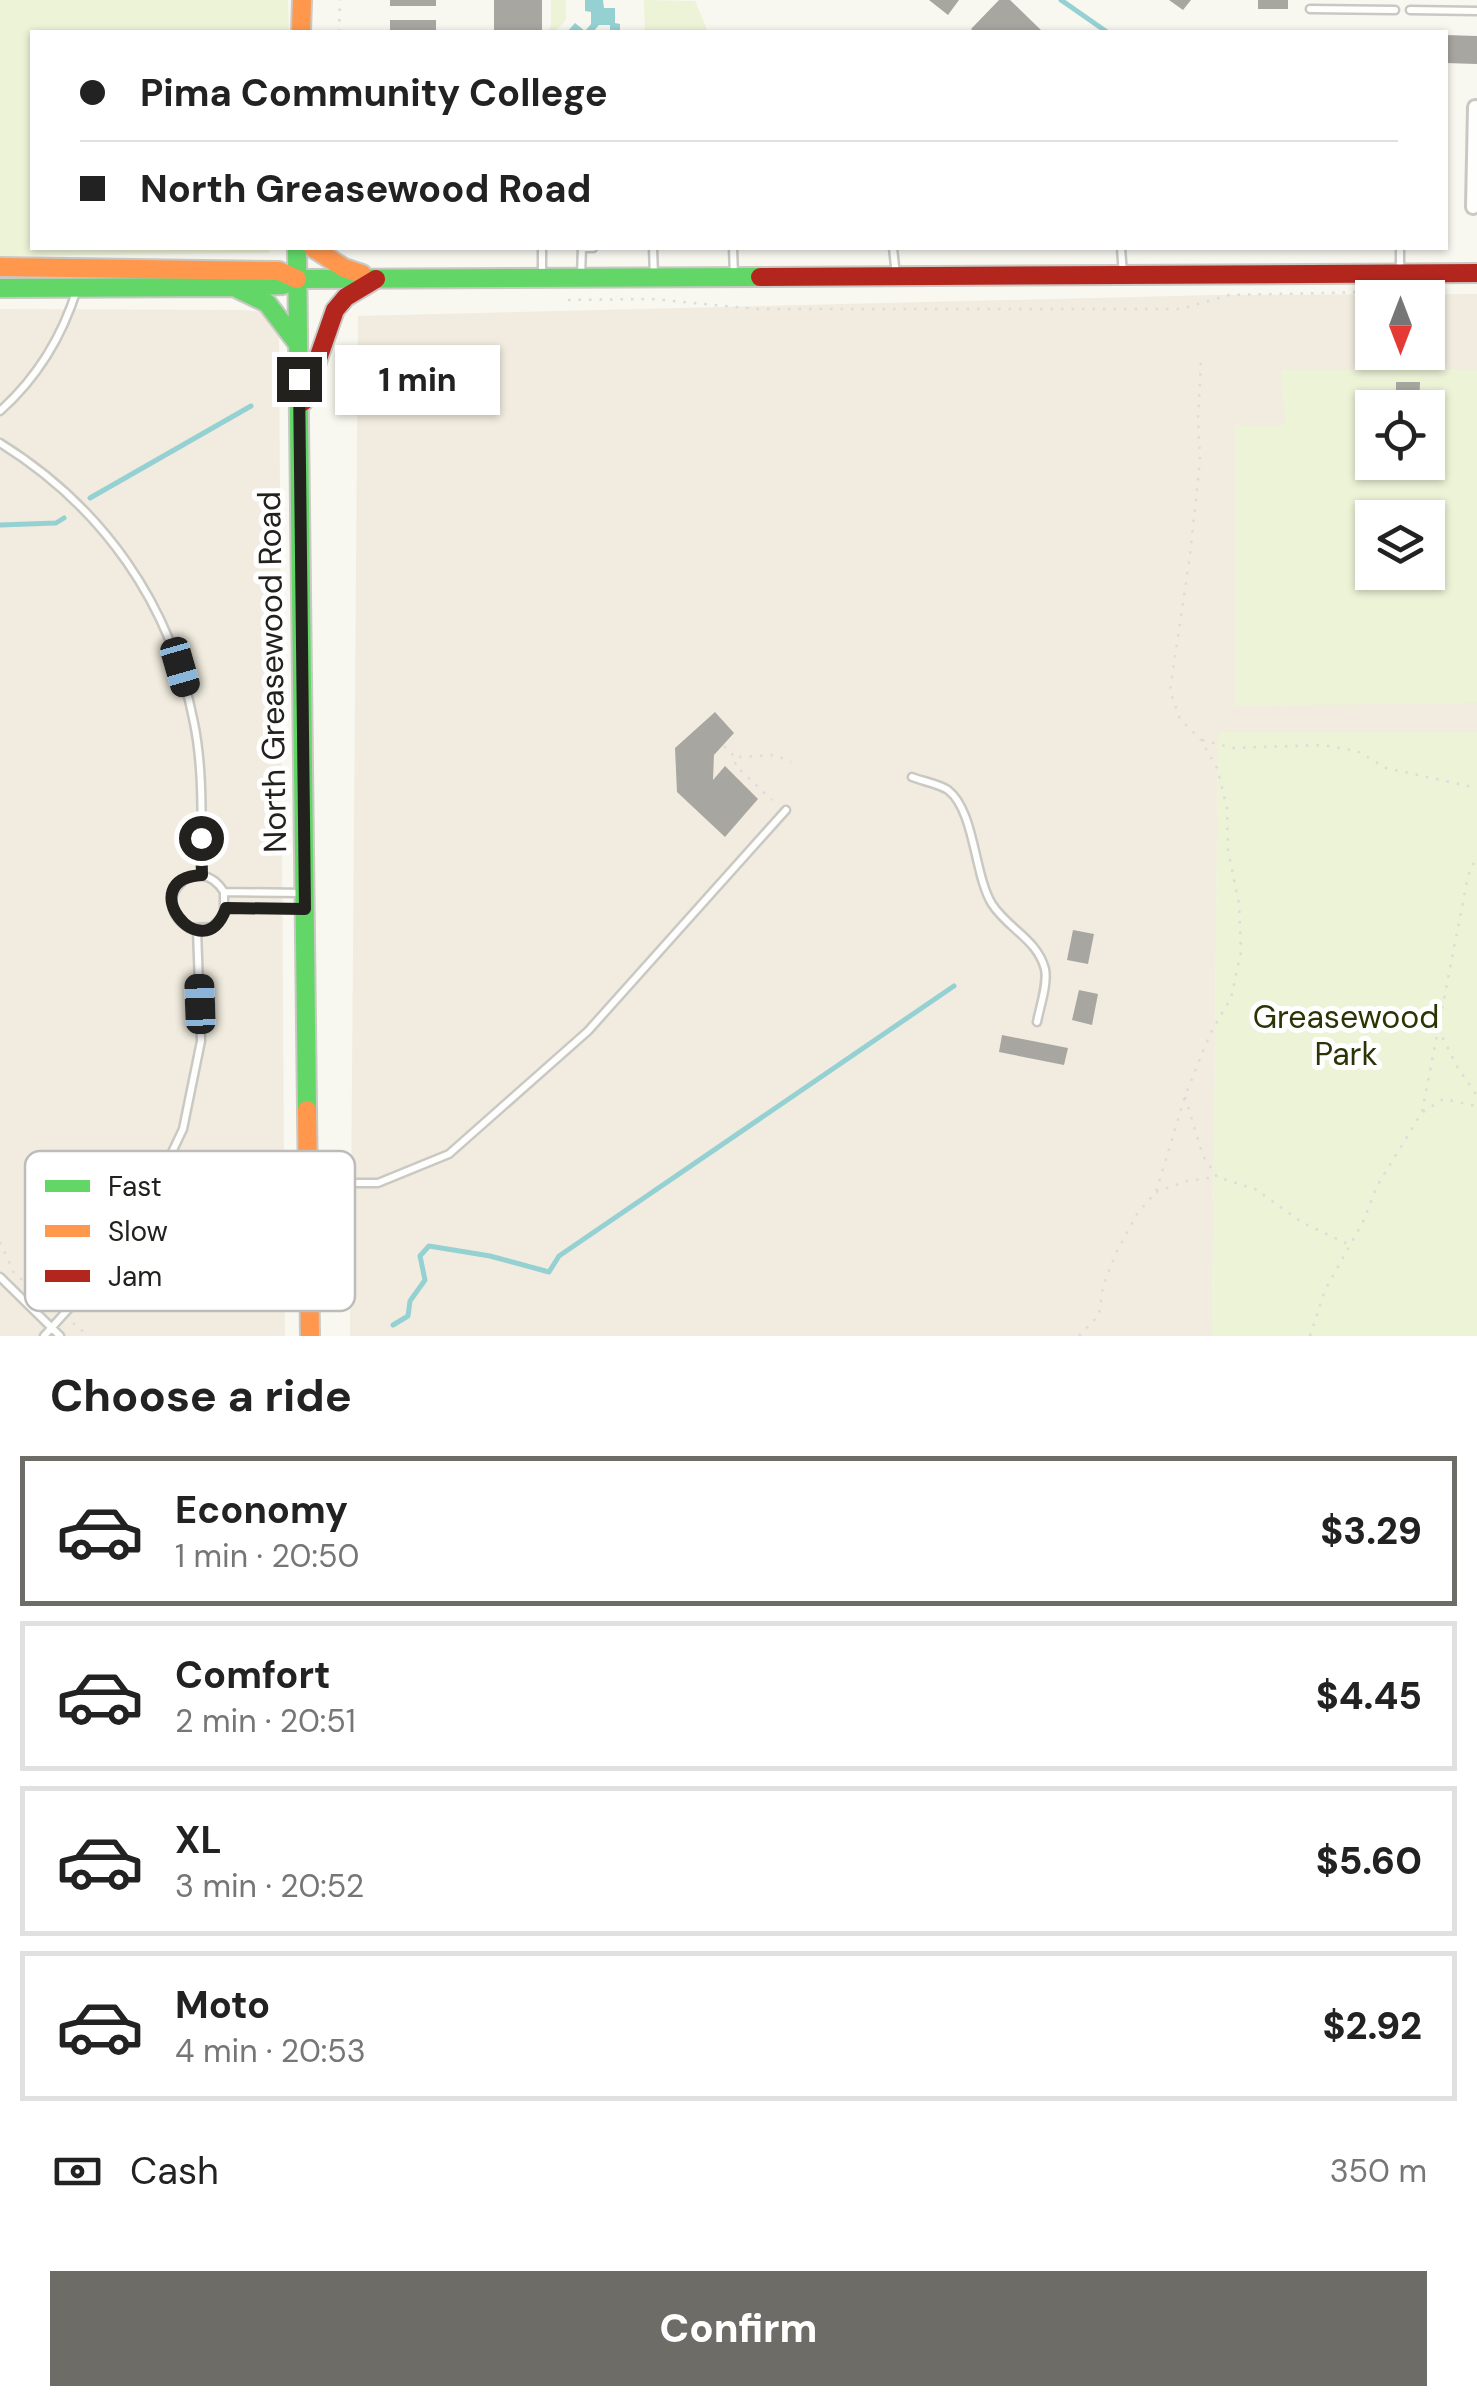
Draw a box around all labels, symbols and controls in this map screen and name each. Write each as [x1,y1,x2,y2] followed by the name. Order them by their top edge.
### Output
[140,68,608,118] text: Pima Community College
[140,164,591,214] text: North Greasewood Road
[1355,280,1445,370] north arrow
[1355,280,1445,590] map controls
[334,344,499,414] callout: 1 min
[277,357,322,402] route end
[378,359,457,401] text: 1 min
[1355,390,1445,480] button: locate
[248,491,296,853] street label: North Greasewood Road
[1355,500,1445,590] button: layers
[157,634,203,700] car
[179,816,224,861] route start
[184,973,216,1035] car
[1253,996,1439,1075] park label: Greasewood Park
[25,1151,355,1311] legend
[108,1168,162,1205] text: Fast
[108,1213,168,1250] text: Slow
[108,1258,162,1295] text: Jam
[50,1366,352,1425] text: Choose a ride
[175,1485,348,1535] text: Economy
[55,1486,145,1576] icon: car
[1320,1506,1422,1556] text: $3.29
[175,1535,359,1577] text: 1 min · 20:50
[175,1650,331,1700] text: Comfort
[55,1651,145,1741] icon: car
[1316,1671,1422,1721] text: $4.45
[175,1700,356,1742] text: 2 min · 20:51
[175,1815,222,1865] text: XL
[55,1816,145,1906] icon: car
[1316,1836,1422,1886] text: $5.60
[175,1865,364,1907] text: 3 min · 20:52
[175,1980,270,2030] text: Moto
[55,1981,145,2071] icon: car
[1322,2001,1422,2051] text: $2.92
[175,2030,366,2072] text: 4 min · 20:53
[50,2144,105,2199] icon: cash
[130,2146,219,2196] text: Cash
[1330,2150,1427,2192] text: 350 m
[50,2271,1427,2386] button: Confirm

